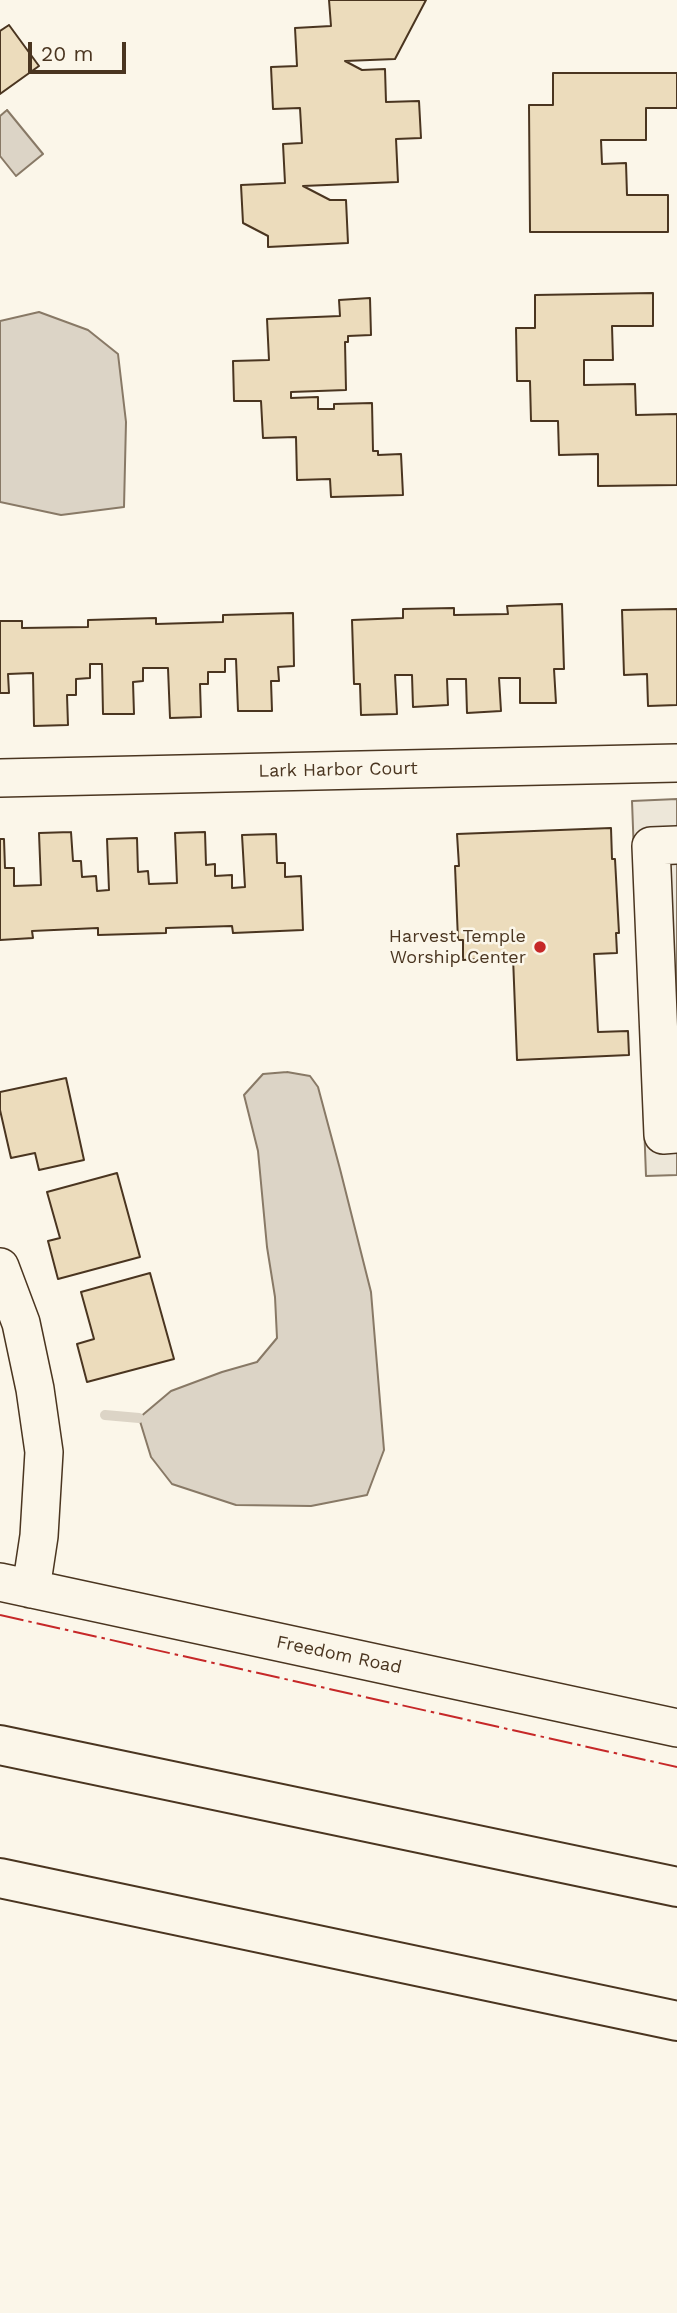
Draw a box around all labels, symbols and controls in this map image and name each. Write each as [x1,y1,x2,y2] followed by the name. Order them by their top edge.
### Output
[32,28,130,72] scale bar
[41,41,93,66] text: 20 m
[258,758,418,782] street label: Lark Harbor Court
[389,926,526,968] place label: Harvest Temple Worship Center
[532,939,548,955] marker: Harvest Temple Worship Center
[274,1631,404,1679] street label: Freedom Road

